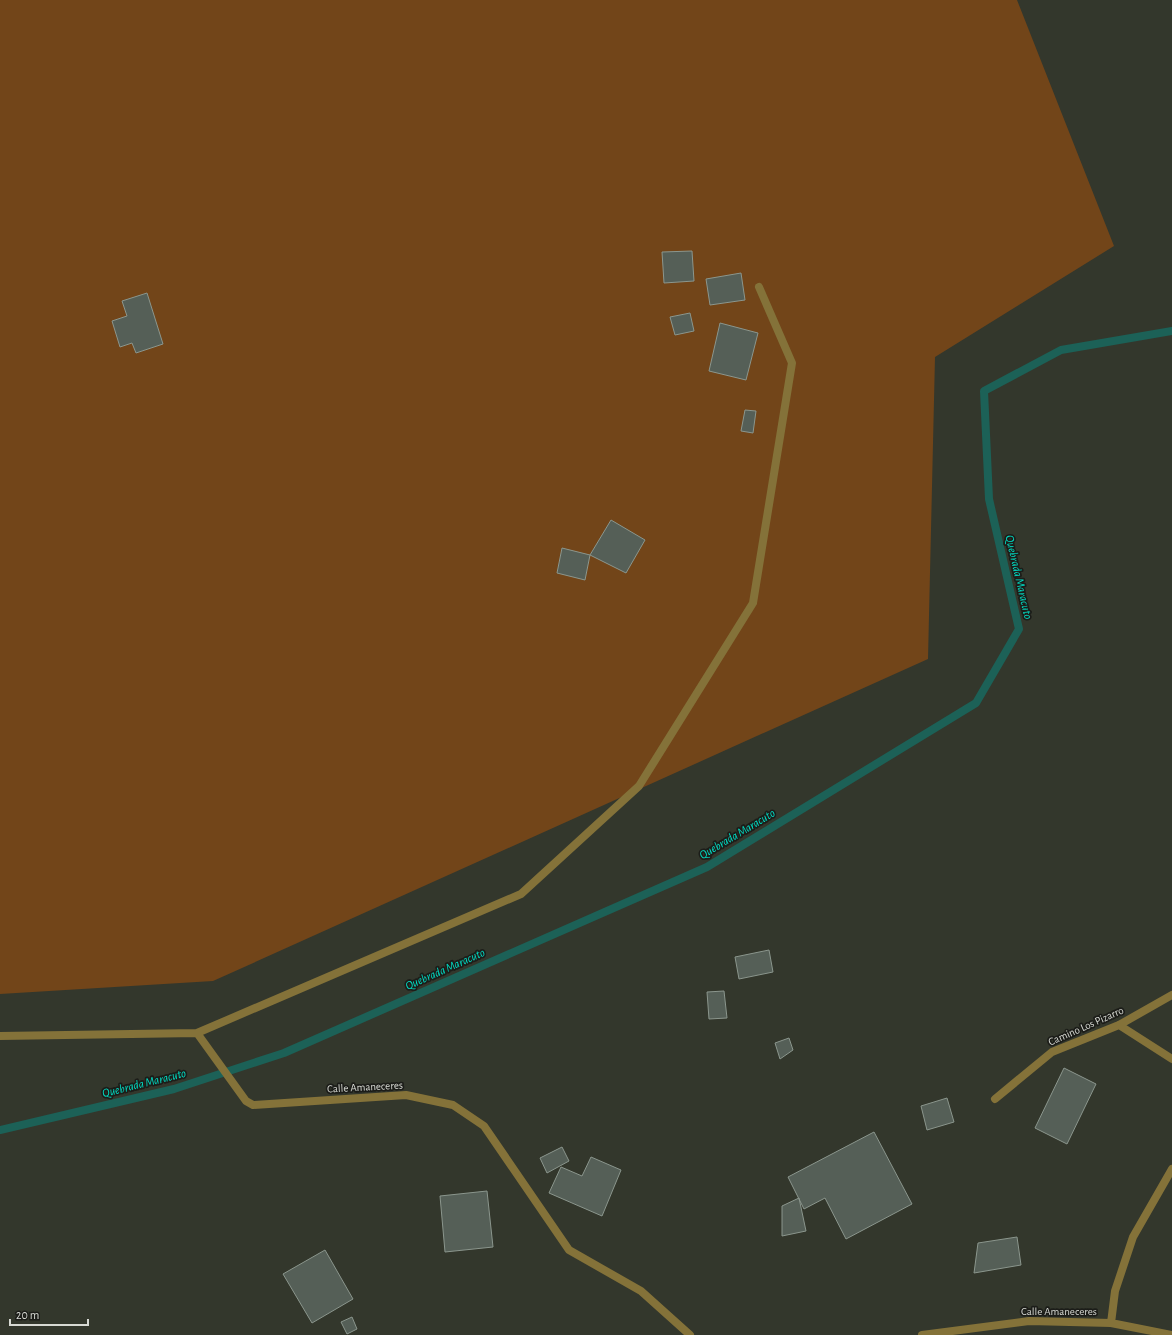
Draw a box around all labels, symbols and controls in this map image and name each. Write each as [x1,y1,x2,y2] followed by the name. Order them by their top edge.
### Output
[1003,534,1035,620] water label: Quebrada Maracuto
[697,807,777,862] water label: Quebrada Maracuto
[403,946,487,993] water label: Quebrada Maracuto
[1047,1004,1125,1048] street label: Camino Los Pizarro
[101,1067,187,1100] water label: Quebrada Maracuto
[327,1080,403,1094] street label: Calle Amaneceres
[10,1301,88,1327] scale bar
[1021,1306,1097,1317] street label: Calle Amaneceres
[16,1309,39,1321] text: 20 m

